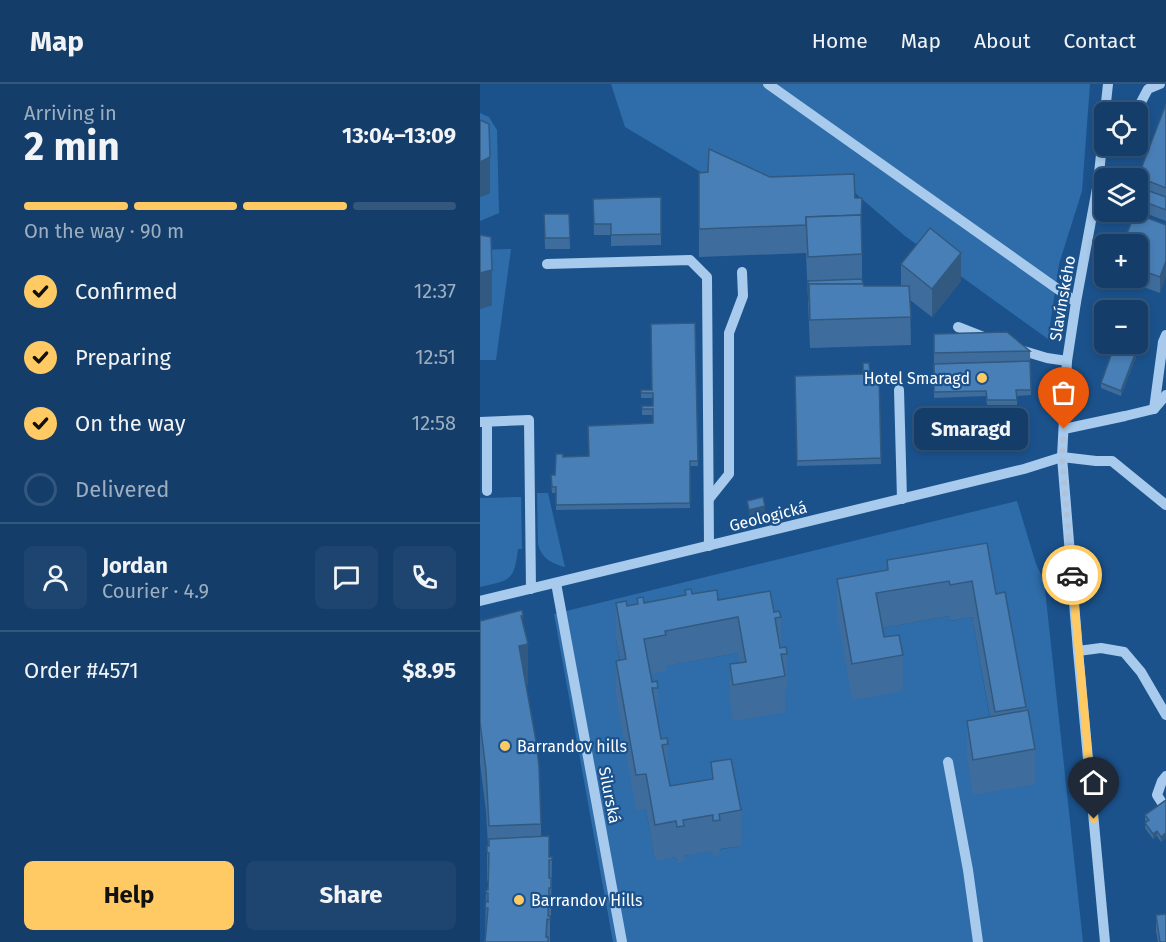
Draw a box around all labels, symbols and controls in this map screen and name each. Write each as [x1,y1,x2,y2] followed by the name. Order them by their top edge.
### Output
[30,25,84,58] text: Map
[812,28,868,54] text: Home
[901,28,941,54] text: Map
[974,28,1031,54] text: About
[1064,28,1136,54] text: Contact
[24,101,117,125] text: Arriving in
[1094,102,1148,354] map controls
[1094,102,1148,156] button: locate
[342,122,456,149] text: 13:04–13:09
[24,124,120,170] text: 2 min
[1094,168,1148,222] button: layers
[24,219,184,243] text: On the way · 90 m
[1094,234,1148,288] button: +
[1046,254,1079,342] street label: Slavínského
[24,275,57,308] icon: check
[75,278,178,305] text: Confirmed
[414,279,456,303] text: 12:37
[1094,300,1148,354] button: −
[24,341,57,374] icon: check
[75,344,171,371] text: Preparing
[415,345,456,369] text: 12:51
[1038,367,1089,429] pin
[864,369,970,388] place label: Hotel Smaragd
[975,371,989,385] marker: Hotel Smaragd
[1047,376,1080,409] icon: bag
[24,407,57,440] icon: check
[914,408,1028,450] callout: Smaragd
[75,410,186,437] text: On the way
[412,411,456,435] text: 12:58
[931,417,1011,441] text: Smaragd
[75,476,170,503] text: Delivered
[727,498,809,535] street label: Geologická
[1042,545,1102,605] courier
[24,546,87,609] button: person
[315,546,378,609] button: chat
[393,546,456,609] button: phone
[102,552,168,579] text: Jordan
[1056,559,1089,592] icon: car
[102,579,209,603] text: Courier · 4.9
[24,657,139,684] text: Order #4571
[402,657,456,684] text: $8.95
[517,737,627,756] place label: Barrandov hills
[498,739,512,753] marker: Barrandov hills
[1068,757,1119,819] pin
[595,765,624,825] street label: Silurská
[1077,766,1110,799] icon: home
[24,861,234,930] button: Help
[246,861,456,930] button: Share
[531,891,643,910] place label: Barrandov Hills
[512,893,526,907] marker: Barrandov Hills

